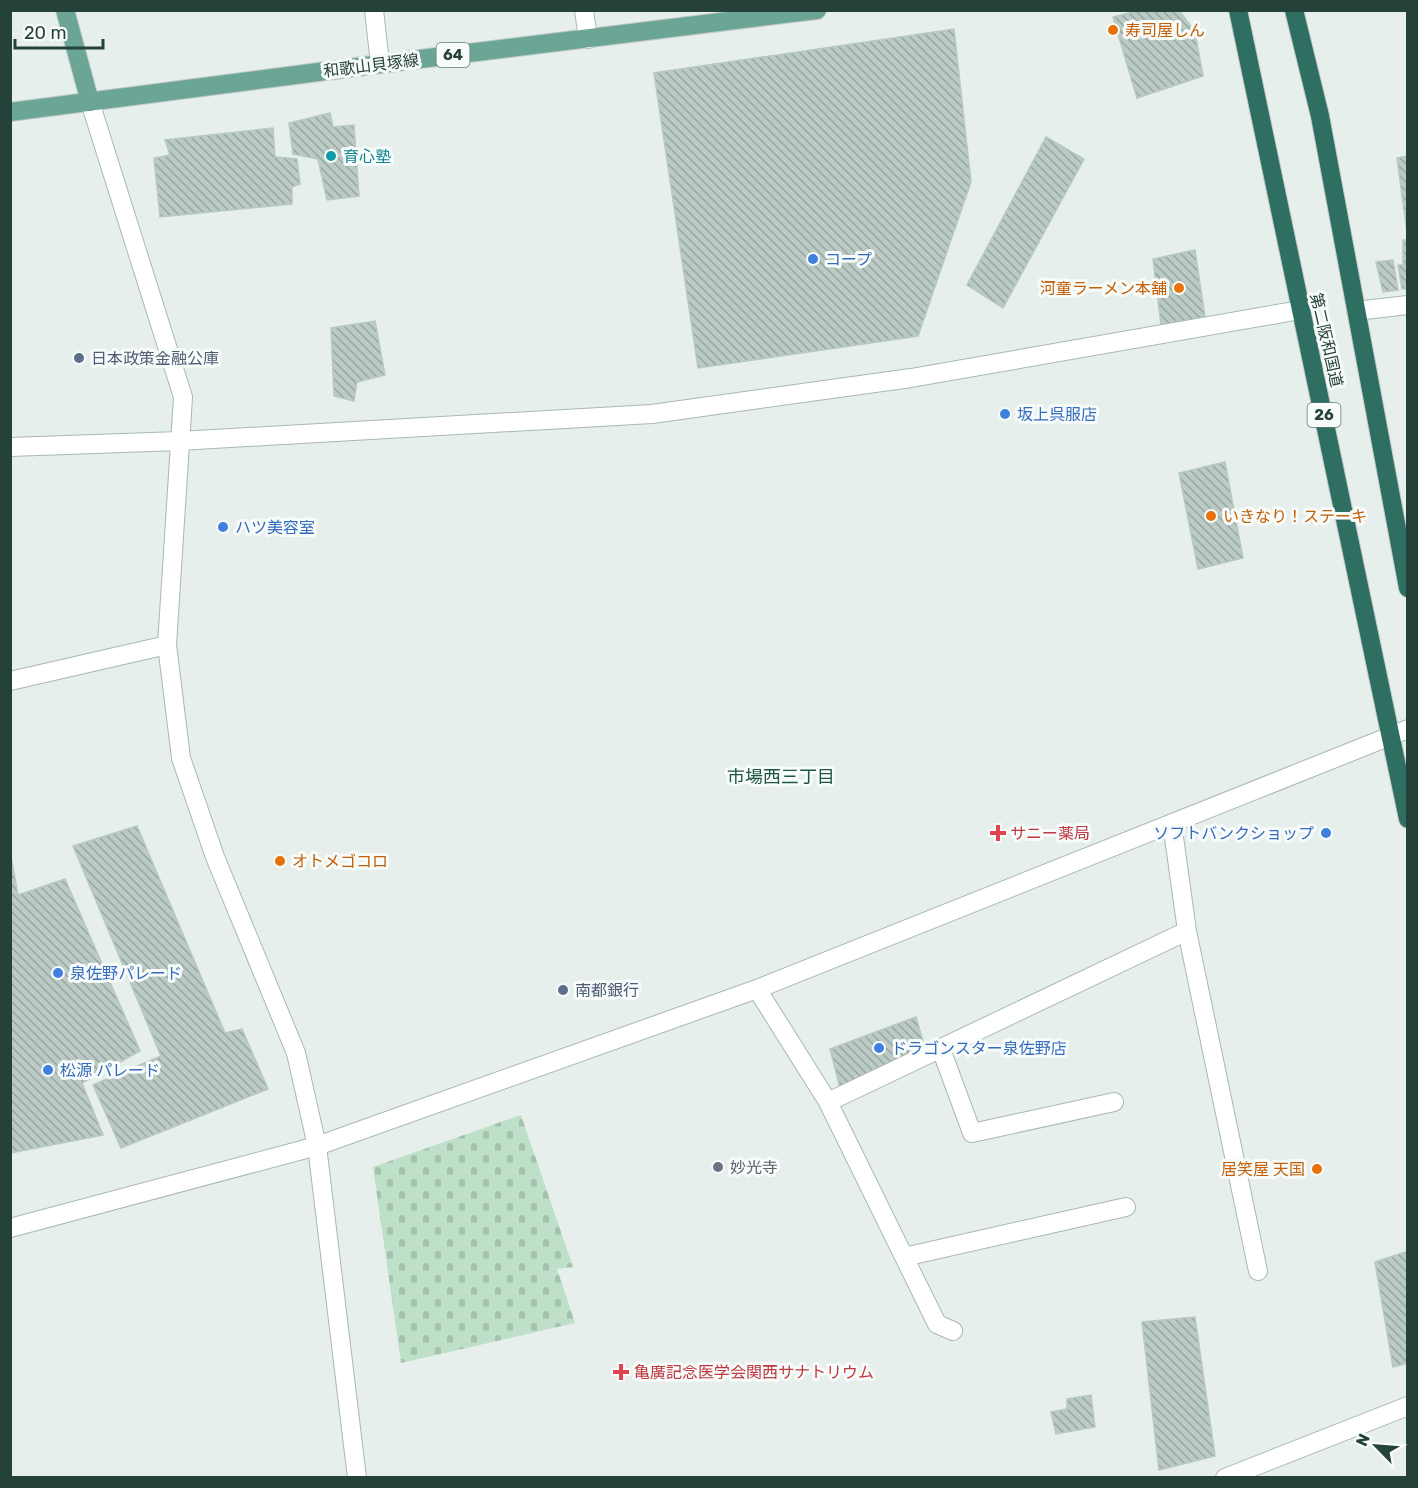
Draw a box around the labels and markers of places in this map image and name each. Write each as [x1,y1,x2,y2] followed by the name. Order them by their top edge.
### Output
[1125,21,1205,40] place label: 寿司屋しん
[1106,23,1120,37] marker: 寿司屋しん
[343,147,391,166] place label: 育心塾
[324,149,338,163] marker: 育心塾
[825,250,872,269] place label: コープ
[806,252,820,266] marker: コープ
[1040,279,1167,298] place label: 河童ラーメン本舗
[1172,281,1186,295] marker: 河童ラーメン本舗
[91,349,219,368] place label: 日本政策金融公庫
[72,351,86,365] marker: 日本政策金融公庫
[1017,405,1097,424] place label: 坂上呉服店
[998,407,1012,421] marker: 坂上呉服店
[1223,507,1367,526] place label: いきなり！ステーキ
[1204,509,1218,523] marker: いきなり！ステーキ
[235,518,315,537] place label: ハツ美容室
[216,520,230,534] marker: ハツ美容室
[1010,824,1090,843] place label: サニー薬局
[1153,824,1314,843] place label: ソフトバンクショップ
[991,826,1005,840] marker: サニー薬局
[1319,826,1333,840] marker: ソフトバンクショップ
[292,852,388,871] place label: オトメゴコロ
[273,854,287,868] marker: オトメゴコロ
[70,964,182,983] place label: 泉佐野パレード
[51,966,65,980] marker: 泉佐野パレード
[575,981,639,1000] place label: 南都銀行
[556,983,570,997] marker: 南都銀行
[891,1039,1067,1058] place label: ドラゴンスター泉佐野店
[872,1041,886,1055] marker: ドラゴンスター泉佐野店
[60,1061,160,1080] place label: 松源 パレード
[41,1063,55,1077] marker: 松源 パレード
[730,1158,778,1177] place label: 妙光寺
[711,1160,725,1174] marker: 妙光寺
[1221,1160,1305,1179] place label: 居笑屋 天国
[1310,1162,1324,1176] marker: 居笑屋 天国
[612,1363,630,1381] marker: 亀廣記念医学会関西サナトリウム
[634,1363,874,1382] place label: 亀廣記念医学会関西サナトリウム

